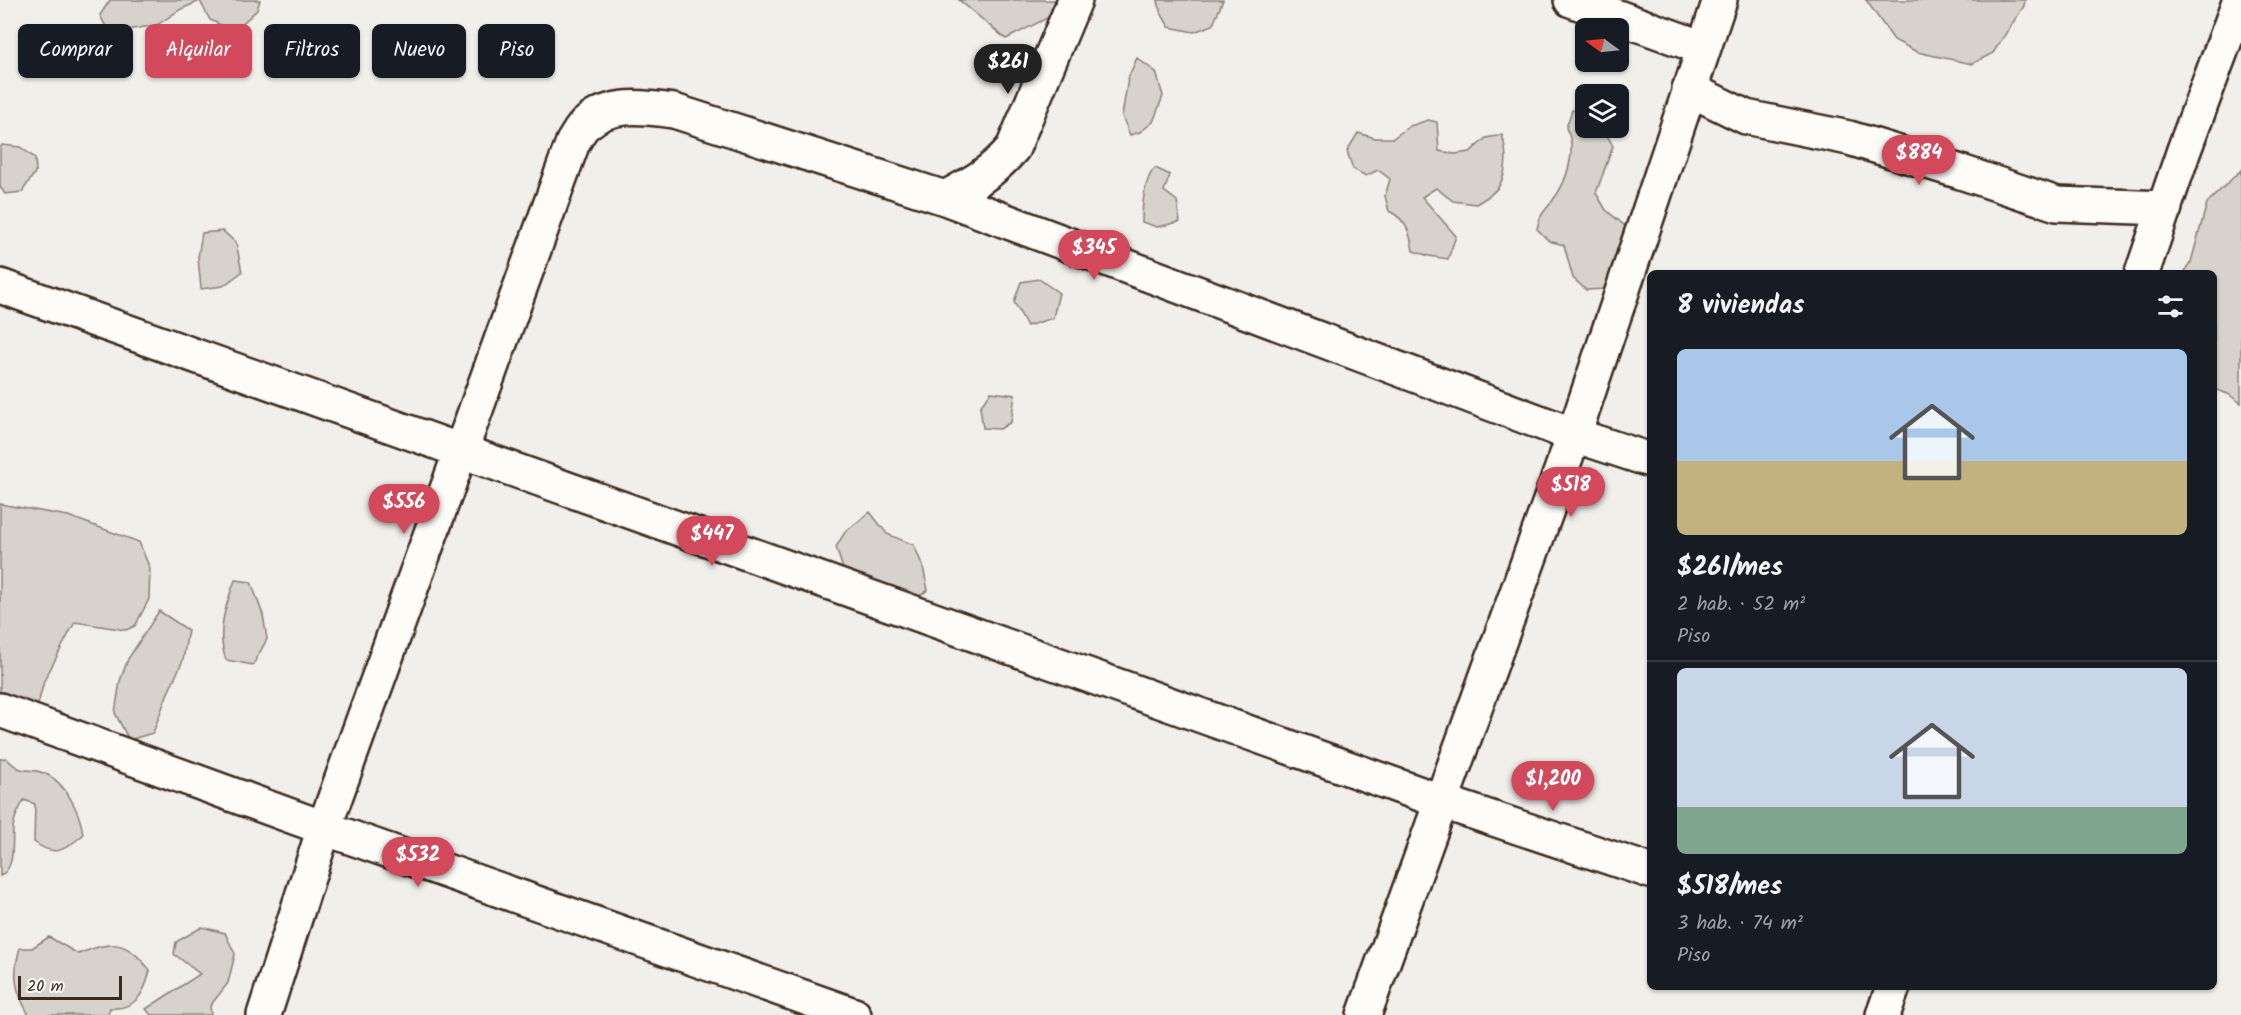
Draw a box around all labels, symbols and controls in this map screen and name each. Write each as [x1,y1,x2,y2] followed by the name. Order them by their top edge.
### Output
[1575,18,1629,72] north arrow
[1575,18,1629,138] map controls
[18,24,133,78] chip: Comprar
[145,24,252,78] chip: Alquilar
[264,24,360,78] chip: Filtros
[372,24,466,78] chip: Nuevo
[478,24,555,78] chip: Piso
[972,44,1044,95] pin: $261
[988,47,1028,79] text: $261
[1575,84,1629,138] button: layers
[1883,135,1955,186] pin: $884
[1896,138,1942,170] text: $884
[1058,230,1130,281] pin: $345
[1072,233,1116,265] text: $345
[1677,285,1804,327] text: 8 viviendas
[2154,290,2187,323] icon: filters
[1878,388,1986,496] icon: home
[1535,467,1607,518] pin: $518
[1551,470,1591,502] text: $518
[368,484,440,535] pin: $556
[383,487,425,519] text: $556
[676,516,748,567] pin: $447
[690,519,734,551] text: $447
[1677,547,1783,589] text: $261/mes
[1677,589,1805,621] text: 2 hab. · 52 m²
[1677,621,1710,653] text: Piso
[1878,707,1986,815] icon: home
[1504,761,1602,812] pin: $1,200
[1525,764,1581,796] text: $1,200
[382,837,454,888] pin: $532
[396,840,440,872] text: $532
[1677,866,1782,908] text: $518/mes
[1677,908,1803,940] text: 3 hab. · 74 m²
[1677,940,1710,972] text: Piso
[18,973,122,1000] scale bar
[27,974,63,999] text: 20 m

